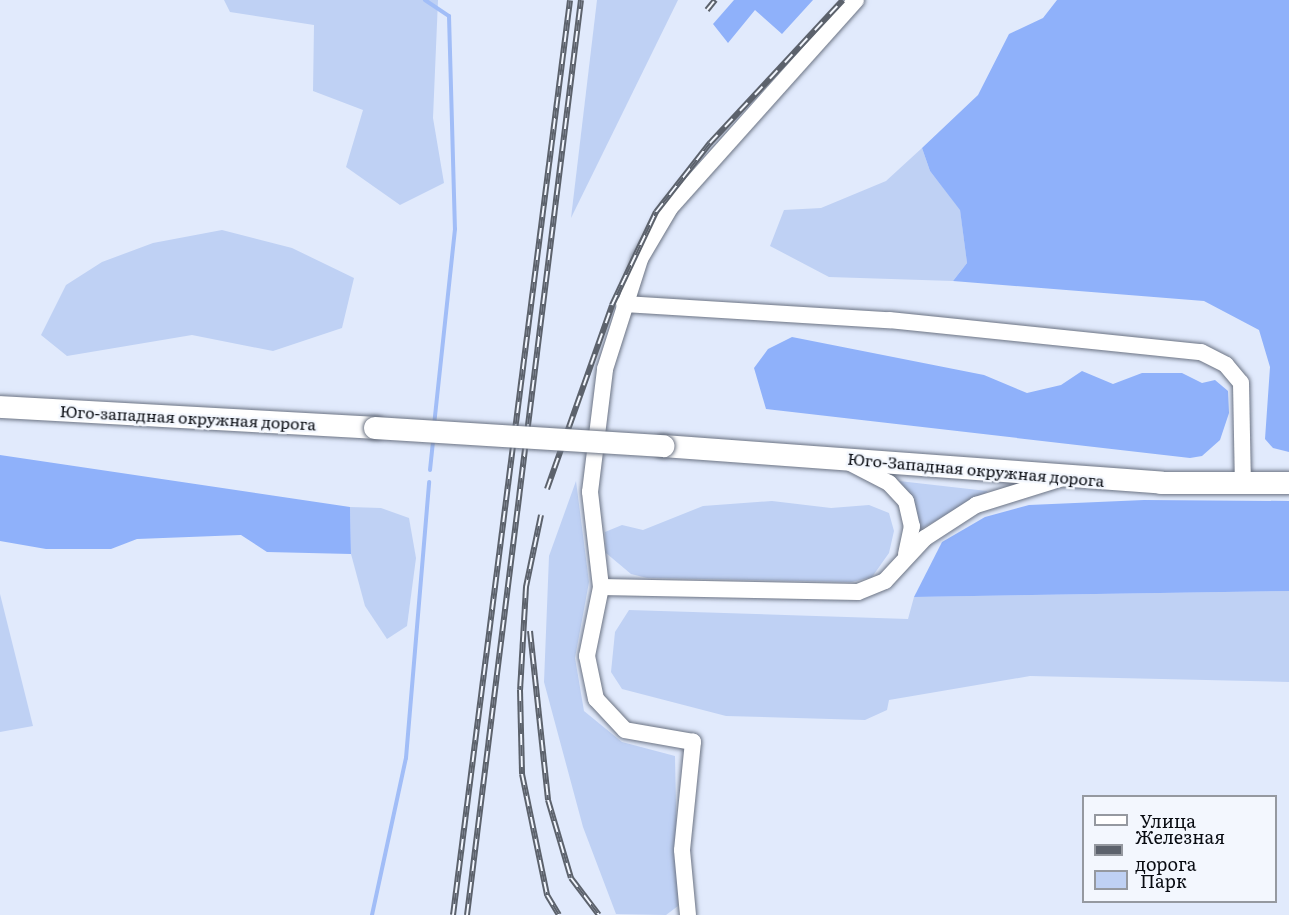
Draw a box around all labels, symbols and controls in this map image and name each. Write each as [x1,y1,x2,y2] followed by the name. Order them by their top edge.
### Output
[59,401,317,433] street label: Юго-западная окружная дорога
[847,448,1105,490] street label: Юго-Западная окружная дорога
[1082,795,1277,903] legend
[1140,807,1196,834] text: Улица
[1135,823,1225,877] text: Железная дорога
[1140,867,1187,894] text: Парк

